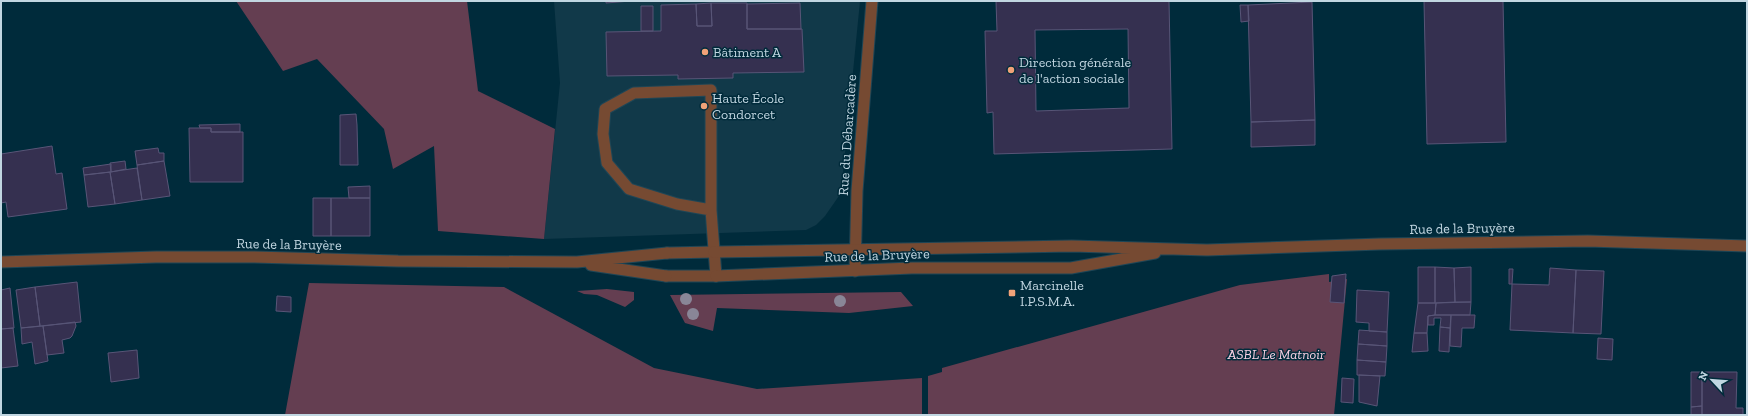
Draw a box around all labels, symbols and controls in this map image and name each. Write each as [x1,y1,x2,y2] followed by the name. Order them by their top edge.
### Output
[713,44,782,61] place label: Bâtiment A
[700,47,710,57] marker: Bâtiment A
[1019,54,1131,87] place label: Direction générale de l'action sociale
[1006,65,1016,75] marker: Direction générale de l'action sociale
[835,73,860,196] street label: Rue du Débarcadère
[712,90,785,123] place label: Haute École Condorcet
[699,101,709,111] marker: Haute École Condorcet
[1409,219,1515,238] street label: Rue de la Bruyère
[236,235,342,254] street label: Rue de la Bruyère
[824,245,930,266] street label: Rue de la Bruyère
[1020,277,1084,310] place label: Marcinelle I.P.S.M.A.
[1007,288,1017,298] marker: Marcinelle I.P.S.M.A.
[1226,346,1325,363] park label: ASBL Le Matnoir
[1692,360,1732,400] north arrow
[1696,369,1711,382] text: N

